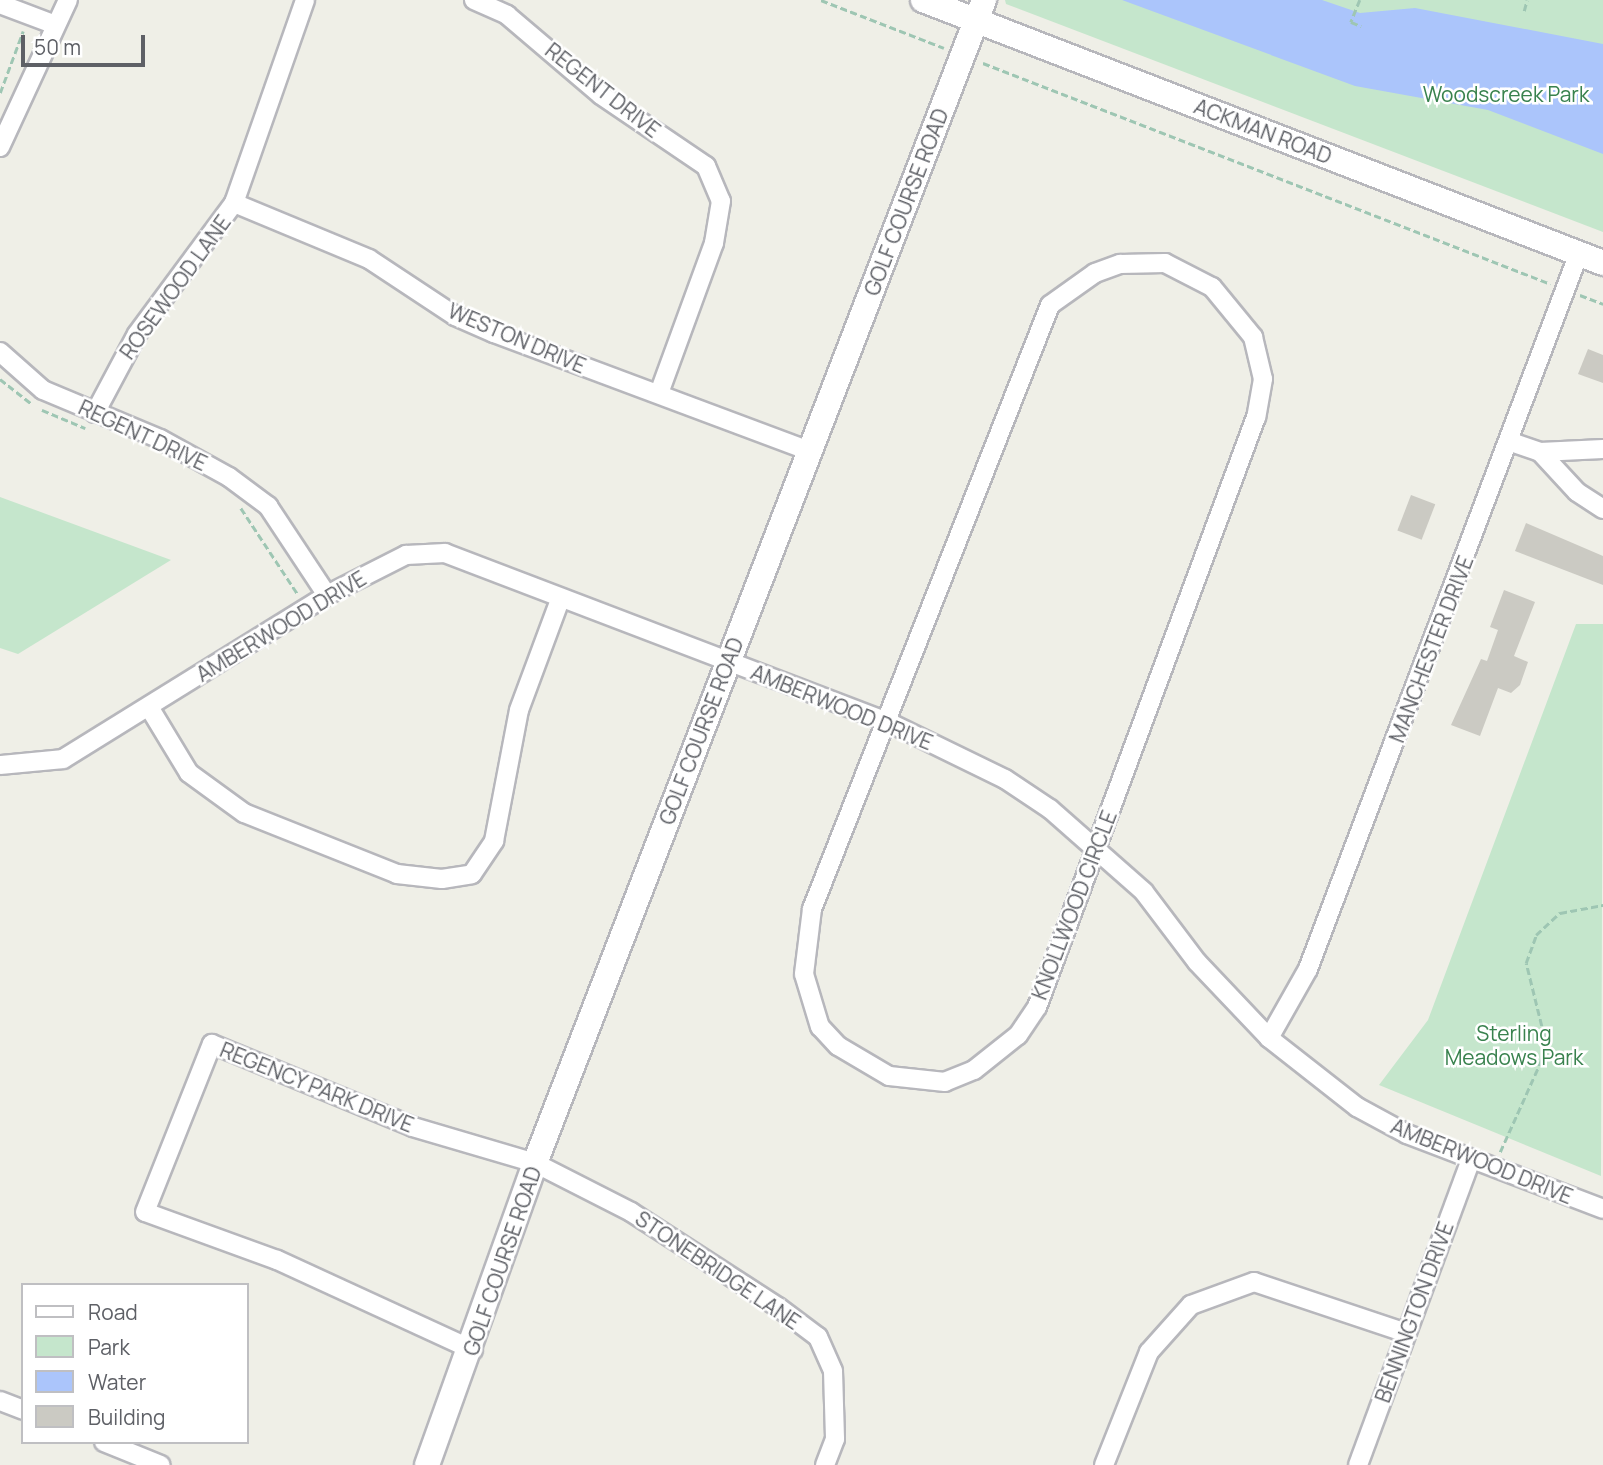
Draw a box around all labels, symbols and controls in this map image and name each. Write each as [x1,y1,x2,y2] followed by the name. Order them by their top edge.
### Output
[24,21,149,65] scale bar
[34,33,81,61] text: 50 m
[540,37,666,143] street label: REGENT DRIVE
[1423,81,1589,107] park label: Woodscreek Park
[1191,93,1335,169] street label: ACKMAN ROAD
[859,105,953,299] street label: GOLF COURSE ROAD
[114,210,236,364] street label: ROSEWOOD LANE
[444,298,590,378] street label: WESTON DRIVE
[75,394,211,476] street label: REGENT DRIVE
[1384,552,1478,746] street label: MANCHESTER DRIVE
[191,565,371,687] street label: AMBERWOOD DRIVE
[654,634,748,828] street label: GOLF COURSE ROAD
[747,659,937,755] street label: AMBERWOOD DRIVE
[1026,807,1122,1003] street label: KNOLLWOOD CIRCLE
[1445,1020,1583,1070] park label: Sterling Meadows Park
[216,1036,418,1138] street label: REGENCY PARK DRIVE
[1387,1113,1577,1209] street label: AMBERWOOD DRIVE
[458,1163,546,1359] street label: GOLF COURSE ROAD
[631,1205,805,1335] street label: STONEBRIDGE LANE
[1370,1218,1458,1406] street label: BENNINGTON DRIVE
[21,1283,248,1444] legend
[88,1298,138,1326] text: Road
[88,1333,130,1361] text: Park
[88,1368,146,1396] text: Water
[88,1403,165,1431] text: Building

